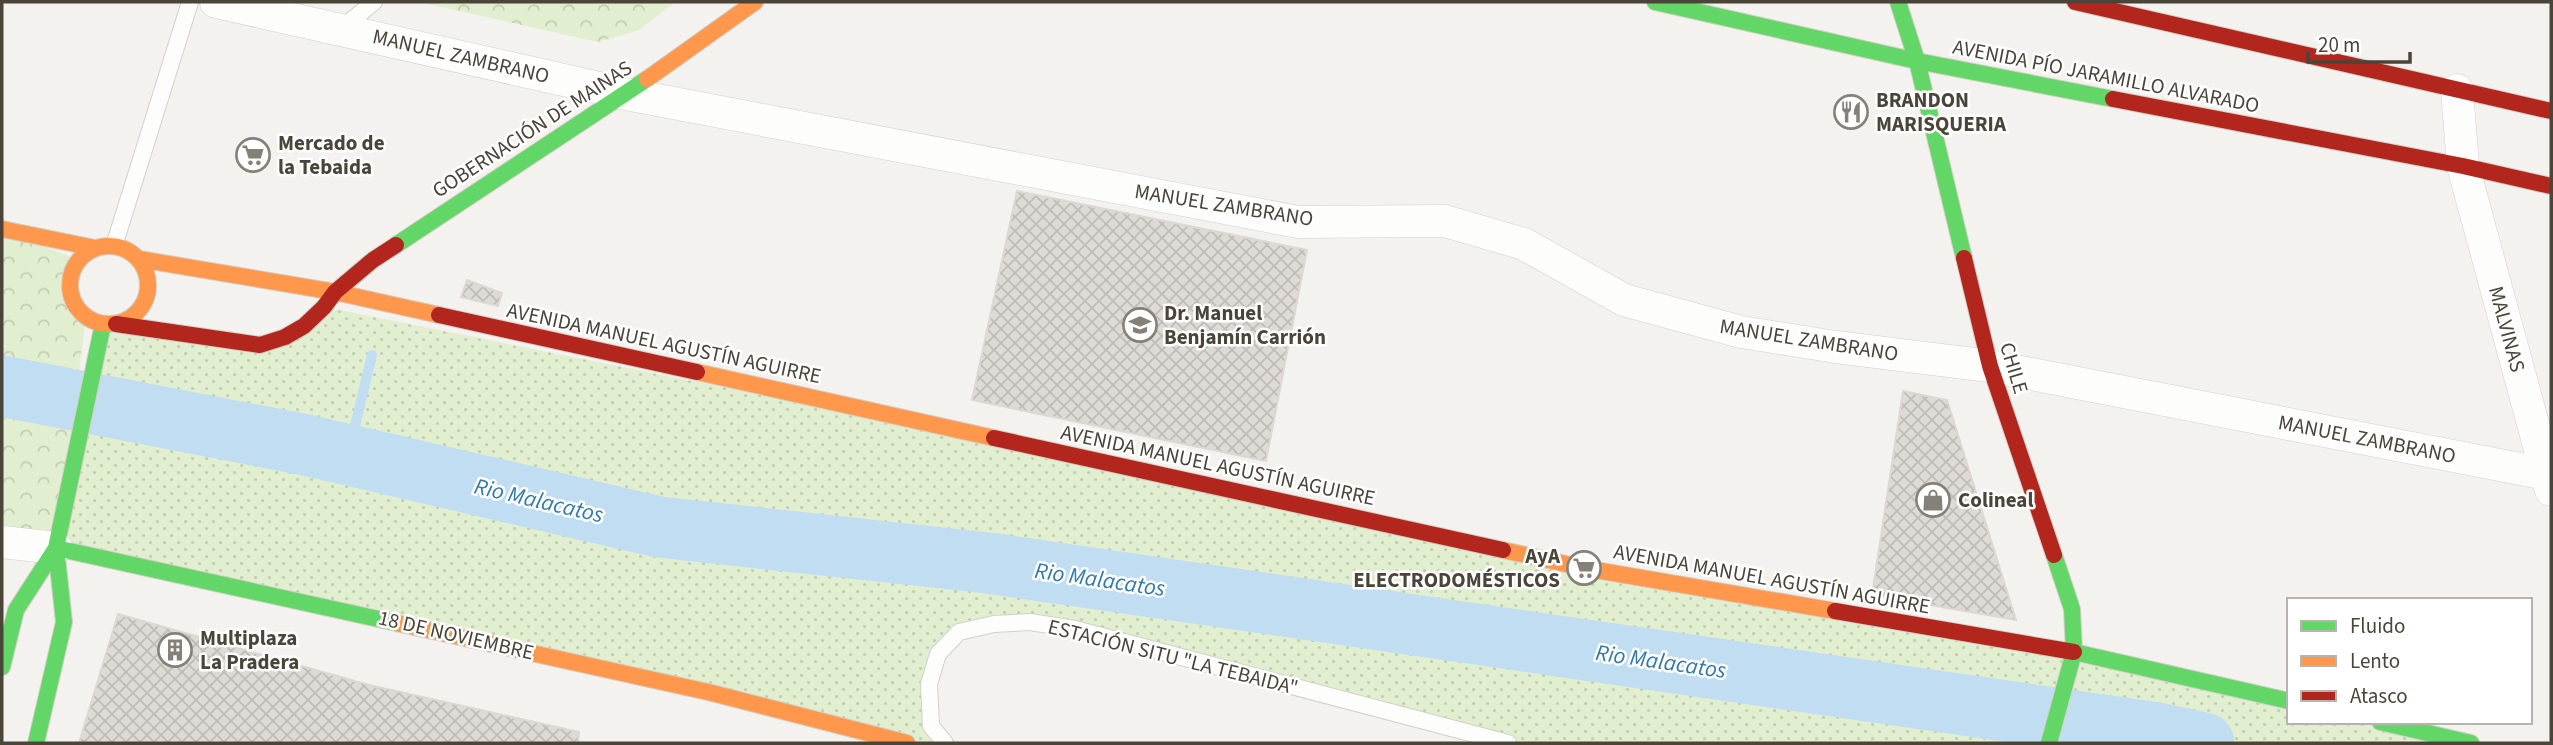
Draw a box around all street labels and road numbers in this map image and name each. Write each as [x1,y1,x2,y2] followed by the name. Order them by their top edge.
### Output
[370,21,552,91] street label: MANUEL ZAMBRANO
[1950,32,2262,120] street label: AVENIDA PÍO JARAMILLO ALVARADO
[426,53,638,205] street label: GOBERNACIÓN DE MAINAS
[1133,176,1315,234] street label: MANUEL ZAMBRANO
[2481,283,2533,375] street label: MALVINAS
[504,295,824,391] street label: AVENIDA MANUEL AGUSTÍN AGUIRRE
[1718,311,1900,369] street label: MANUEL ZAMBRANO
[1992,339,2036,397] street label: CHILE
[2276,407,2458,471] street label: MANUEL ZAMBRANO
[1058,417,1378,513] street label: AVENIDA MANUEL AGUSTÍN AGUIRRE
[1611,536,1933,622] street label: AVENIDA MANUEL AGUSTÍN AGUIRRE
[375,603,537,667] street label: 18 DE NOVIEMBRE
[1045,611,1301,703] street label: ESTACIÓN SITU "LA TEBAIDA"

